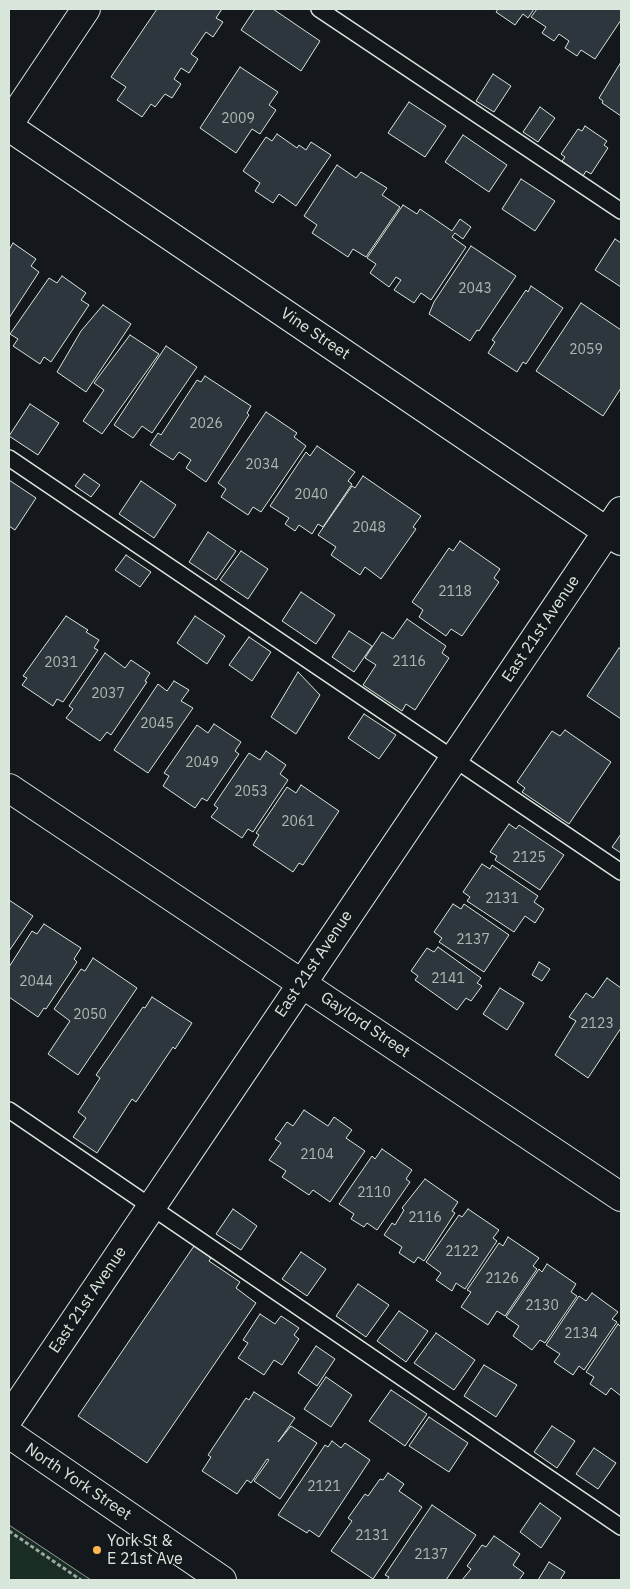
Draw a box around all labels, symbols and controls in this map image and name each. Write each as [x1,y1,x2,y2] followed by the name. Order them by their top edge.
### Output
[221,111,255,127] house number: 2009
[458,281,492,297] house number: 2043
[277,304,353,364] street label: Vine Street
[569,342,603,358] house number: 2059
[189,416,223,432] house number: 2026
[245,457,279,473] house number: 2034
[294,487,328,503] house number: 2040
[352,520,386,536] house number: 2048
[498,572,584,686] street label: East 21st Avenue
[438,584,472,600] house number: 2118
[392,654,426,670] house number: 2116
[44,655,78,671] house number: 2031
[91,686,125,702] house number: 2037
[140,716,174,732] house number: 2045
[185,755,219,771] house number: 2049
[234,784,268,800] house number: 2053
[281,814,315,830] house number: 2061
[512,850,546,866] house number: 2125
[485,891,519,907] house number: 2131
[271,907,357,1021] street label: East 21st Avenue
[456,932,490,948] house number: 2137
[431,971,465,987] house number: 2141
[19,974,53,990] house number: 2044
[317,988,413,1062] street label: Gaylord Street
[73,1007,107,1023] house number: 2050
[580,1016,614,1032] house number: 2123
[300,1147,334,1163] house number: 2104
[357,1185,391,1201] house number: 2110
[408,1210,442,1226] house number: 2116
[45,1243,131,1357] street label: East 21st Avenue
[445,1244,479,1260] house number: 2122
[485,1271,519,1287] house number: 2126
[525,1298,559,1314] house number: 2130
[564,1326,598,1342] house number: 2134
[21,1439,135,1525] street label: North York Street
[307,1479,341,1495] house number: 2121
[355,1528,389,1544] house number: 2131
[107,1531,183,1569] place label: York St & E 21st Ave
[91,1544,103,1556] marker: York St & E 21st Ave
[414,1547,448,1563] house number: 2137

